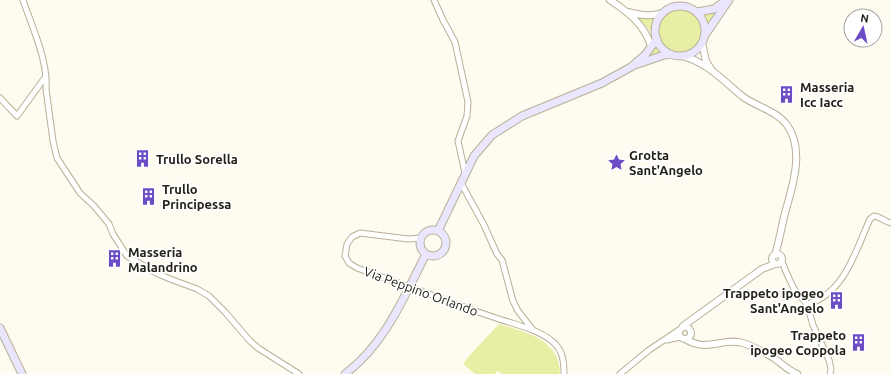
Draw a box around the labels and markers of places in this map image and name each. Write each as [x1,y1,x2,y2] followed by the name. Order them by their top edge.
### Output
[800,80,854,109] place label: Masseria Icc Iacc
[777,84,797,104] building icon: Masseria Icc Iacc
[629,148,703,177] place label: Grotta Sant'Angelo
[133,149,153,169] building icon: Trullo Sorella
[156,152,238,166] place label: Trullo Sorella
[606,152,626,172] place icon: Grotta Sant'Angelo
[162,182,231,211] place label: Trullo Principessa
[139,186,159,206] building icon: Trullo Principessa
[128,245,198,274] place label: Masseria Malandrino
[105,249,125,269] building icon: Masseria Malandrino
[723,286,824,315] place label: Trappeto ipogeo Sant'Angelo
[827,290,847,310] building icon: Trappeto ipogeo Sant'Angelo
[750,328,846,357] place label: Trappeto ipogeo Coppola
[849,332,869,352] building icon: Trappeto ipogeo Coppola

